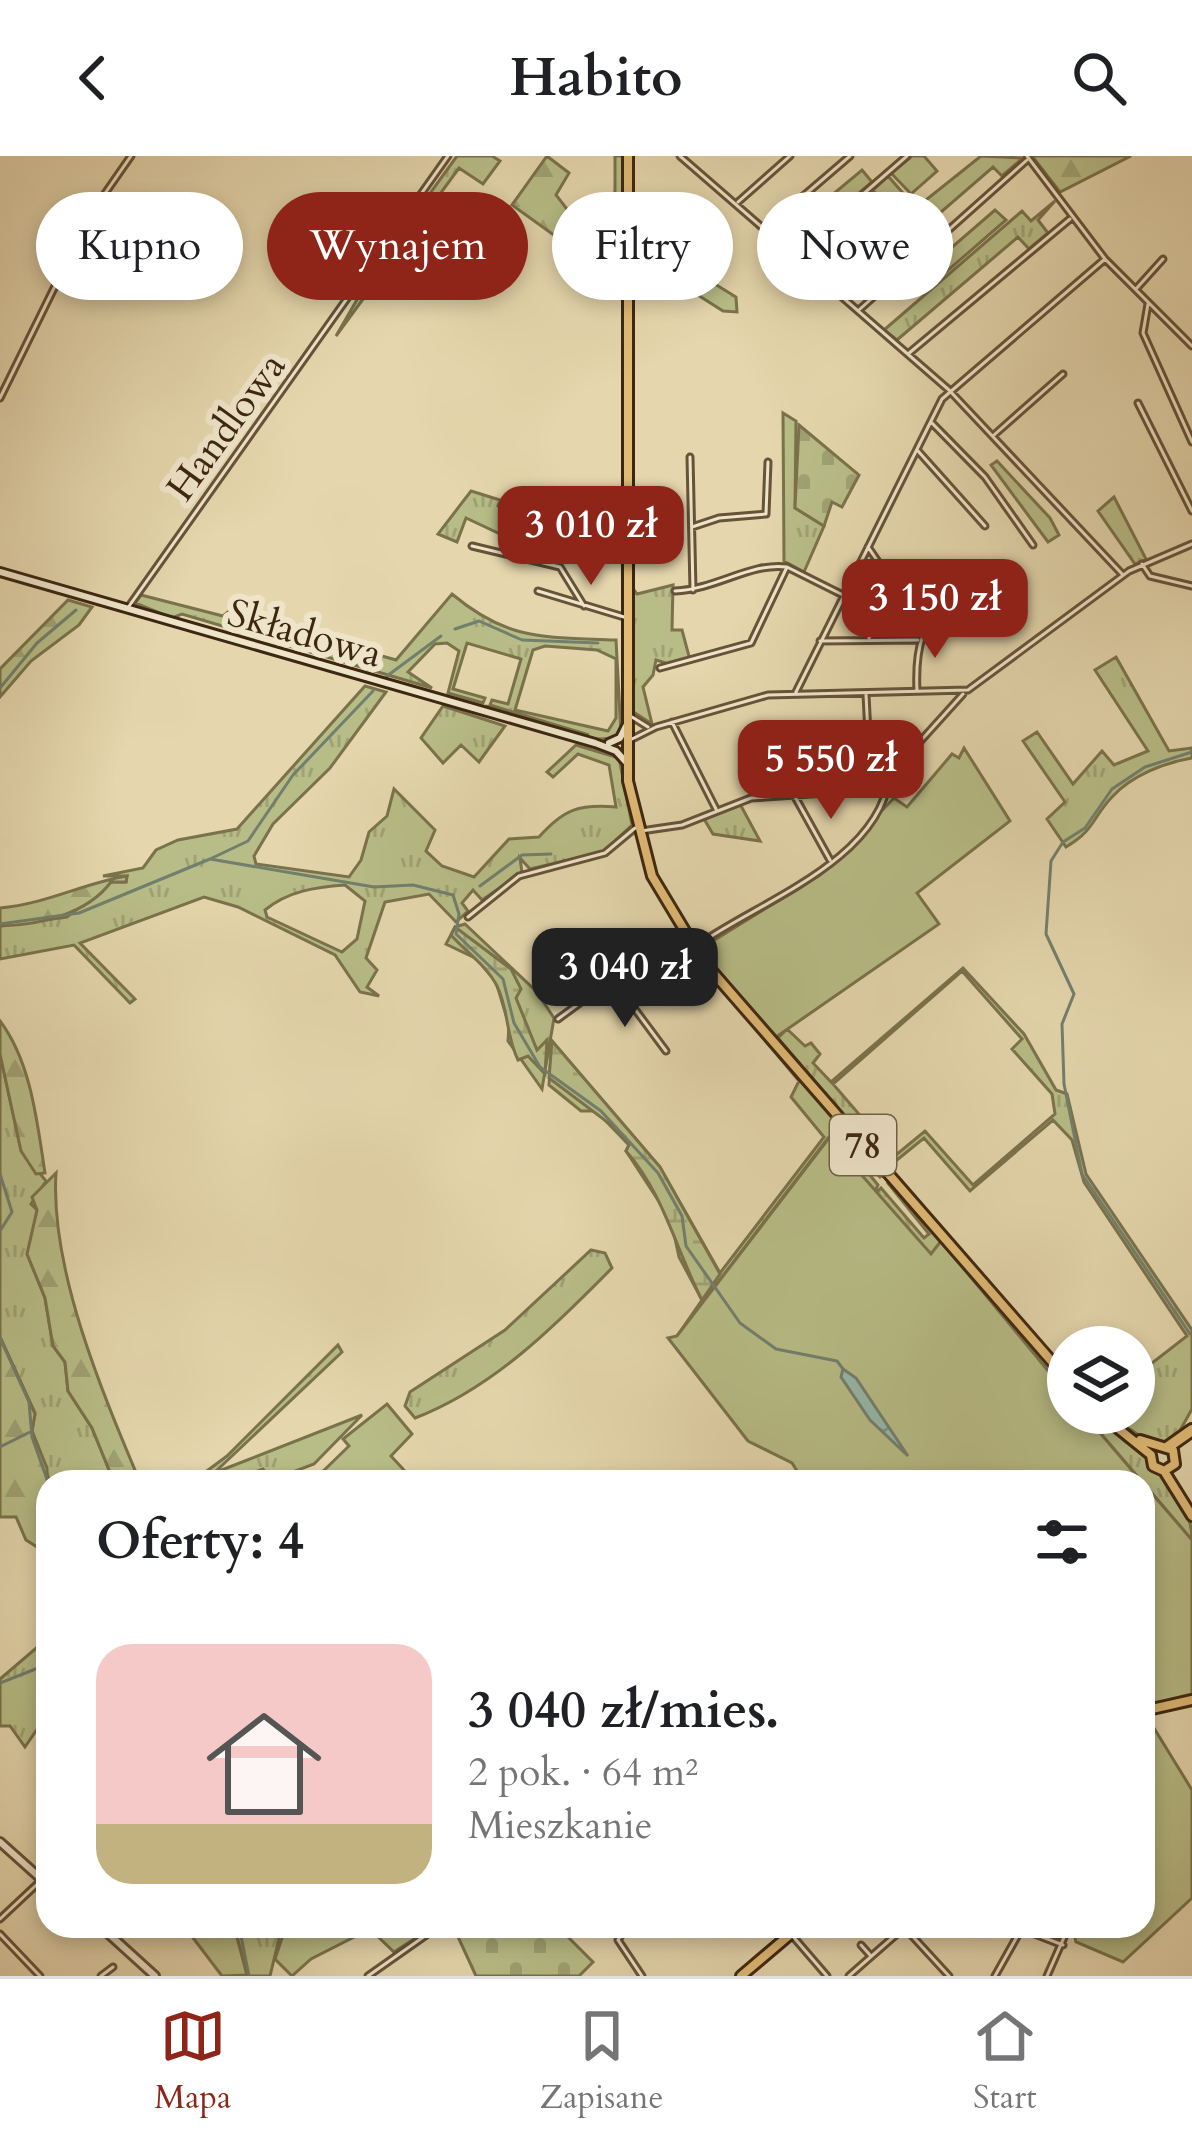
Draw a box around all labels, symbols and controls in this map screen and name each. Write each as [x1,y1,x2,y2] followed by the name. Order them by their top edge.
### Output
[509,42,683,115] text: Habito
[60,45,126,111] icon: back
[1066,45,1132,111] icon: search
[36,192,243,300] chip: Kupno
[267,192,528,300] chip: Wynajem
[552,192,733,300] chip: Filtry
[757,192,953,300] chip: Nowe
[154,342,298,512] street label: Handlowa
[467,486,715,588] pin: 3 010 zł
[525,498,657,551] text: 3 010 zł
[811,559,1059,661] pin: 3 150 zł
[869,571,1001,624] text: 3 150 zł
[221,586,388,681] street label: Składowa
[707,720,955,822] pin: 5 550 zł
[765,732,897,785] text: 5 550 zł
[501,928,749,1030] pin: 3 040 zł
[559,940,691,993] text: 3 040 zł
[830,1115,896,1175] road number: 78
[1047,1326,1155,1434] map controls
[1047,1326,1155,1434] button: layers
[96,1507,304,1577] text: Oferty: 4
[1029,1509,1095,1575] icon: filters
[468,1676,779,1746] text: 3 040 zł/mies.
[192,1692,336,1836] icon: home
[468,1746,698,1799] text: 2 pok. · 64 m²
[468,1799,652,1852] text: Mieszkanie
[154,2003,231,2120] tab: Mapa
[540,2003,663,2120] tab: Zapisane
[972,2003,1038,2120] tab: Start

